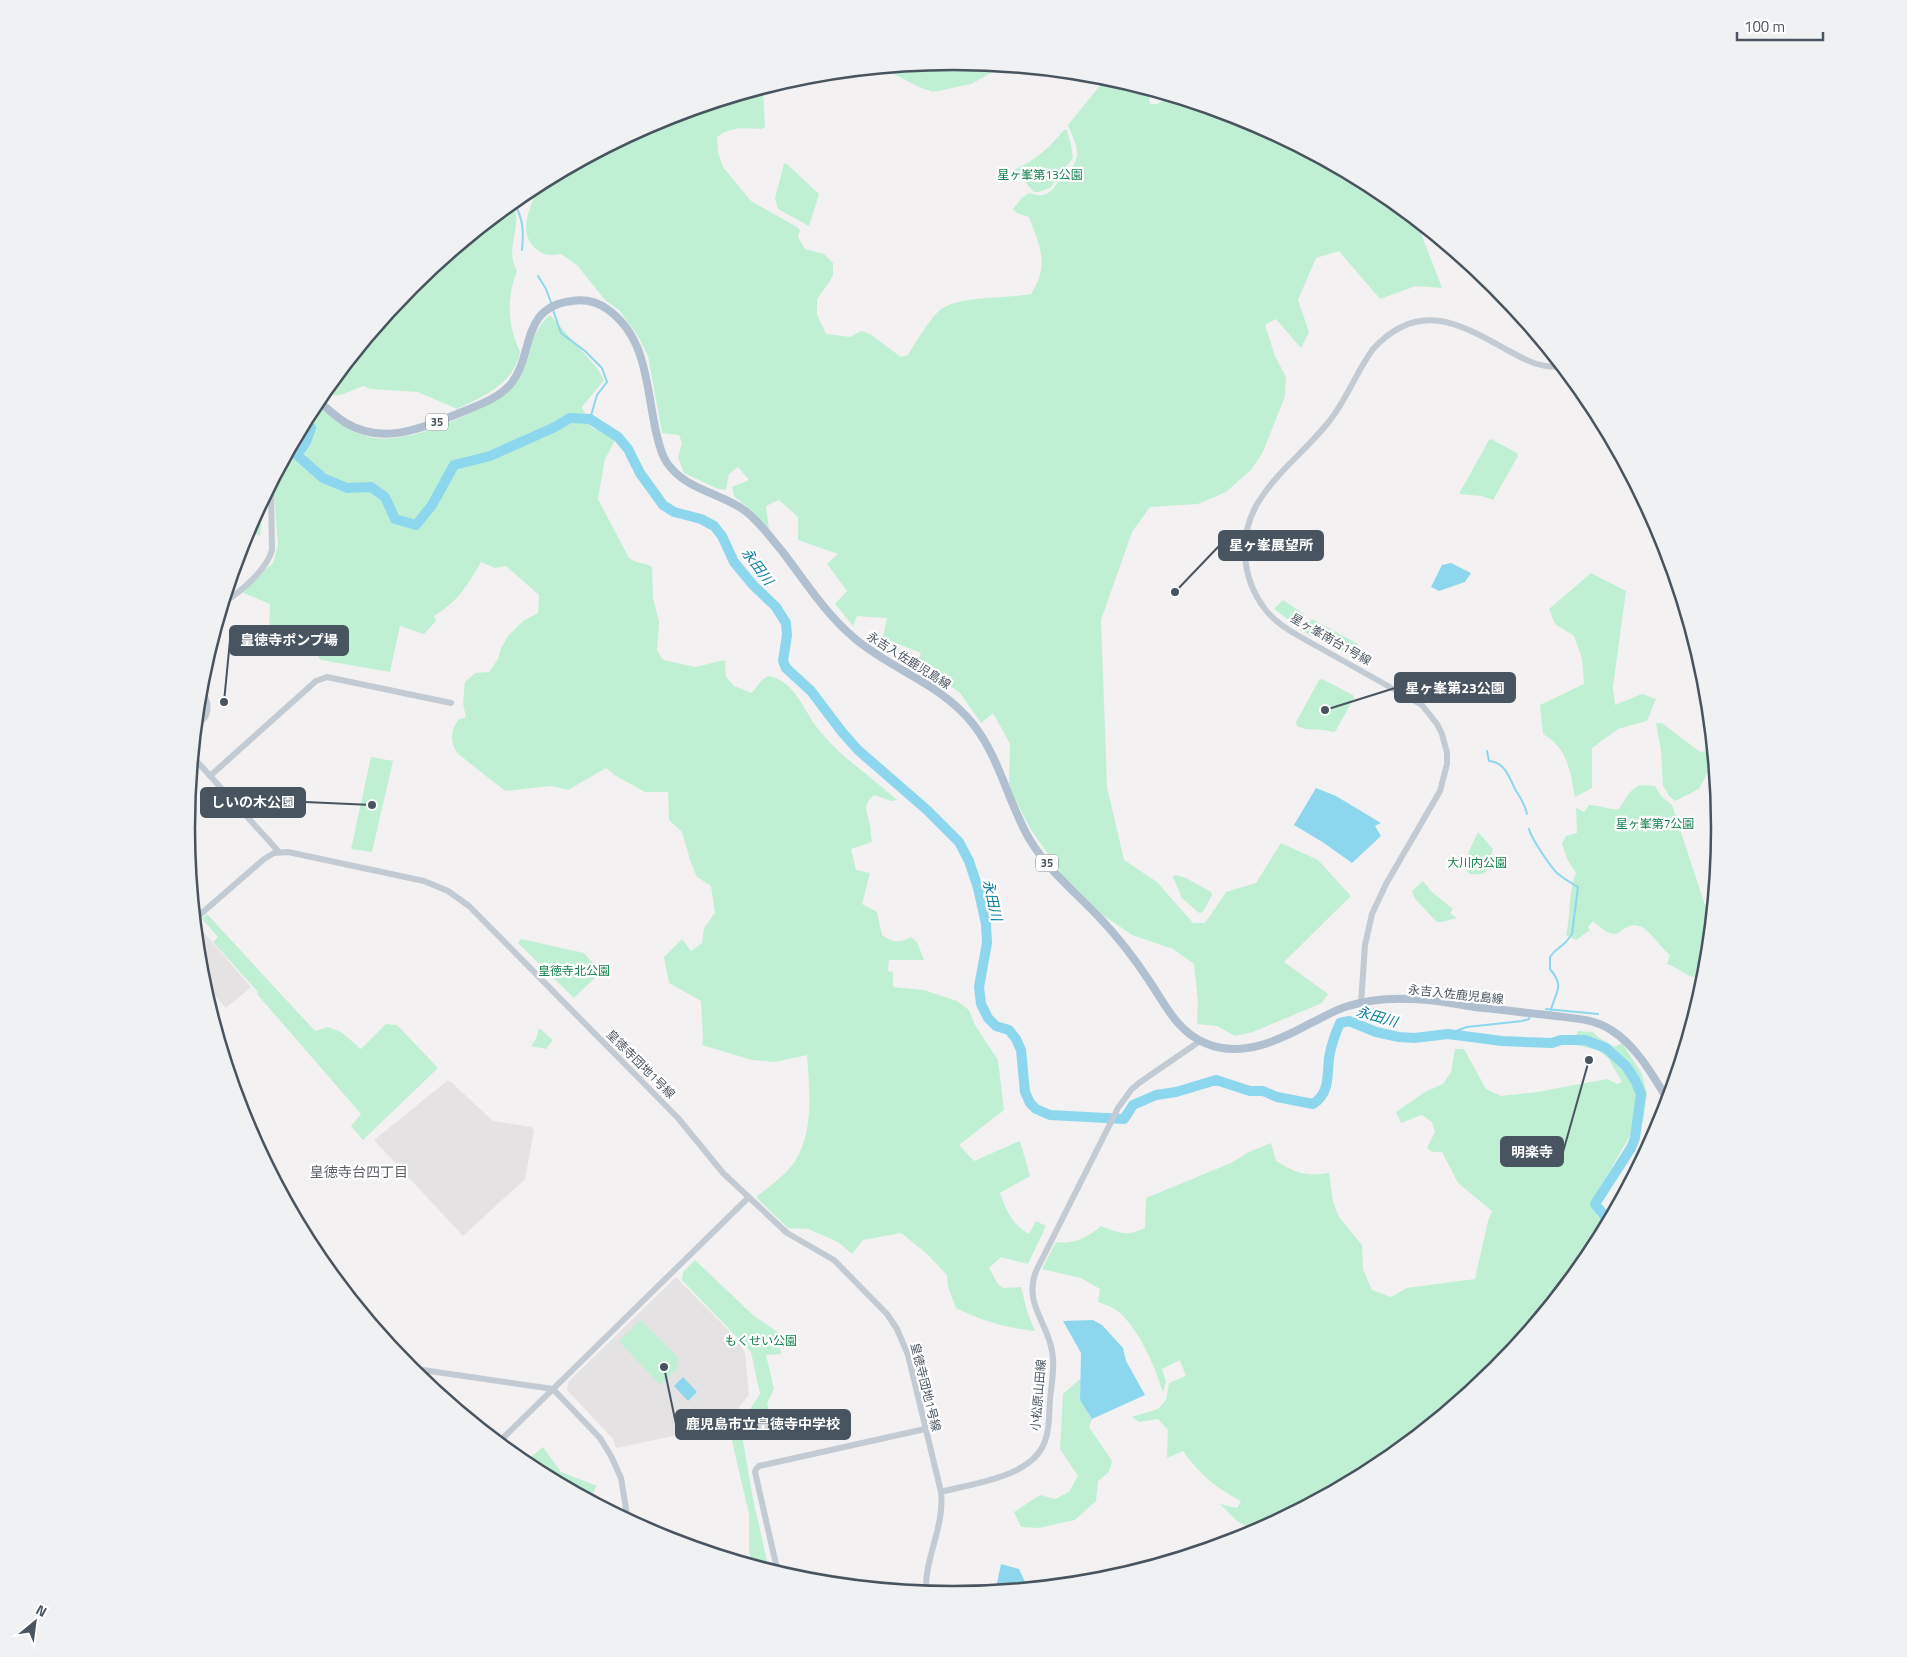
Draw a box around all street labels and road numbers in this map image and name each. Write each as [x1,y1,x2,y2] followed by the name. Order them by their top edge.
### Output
[426,414,448,431] road number: 35
[1287,608,1375,670] street label: 星ヶ峯南台1号線
[863,627,955,693] street label: 永吉入佐鹿児島線
[1036,854,1058,871] road number: 35
[1407,980,1505,1008] street label: 永吉入佐鹿児島線
[602,1025,680,1103] street label: 皇徳寺団地1号線
[906,1341,946,1433] street label: 皇徳寺団地1号線
[1025,1358,1051,1432] street label: 小松原山田線

